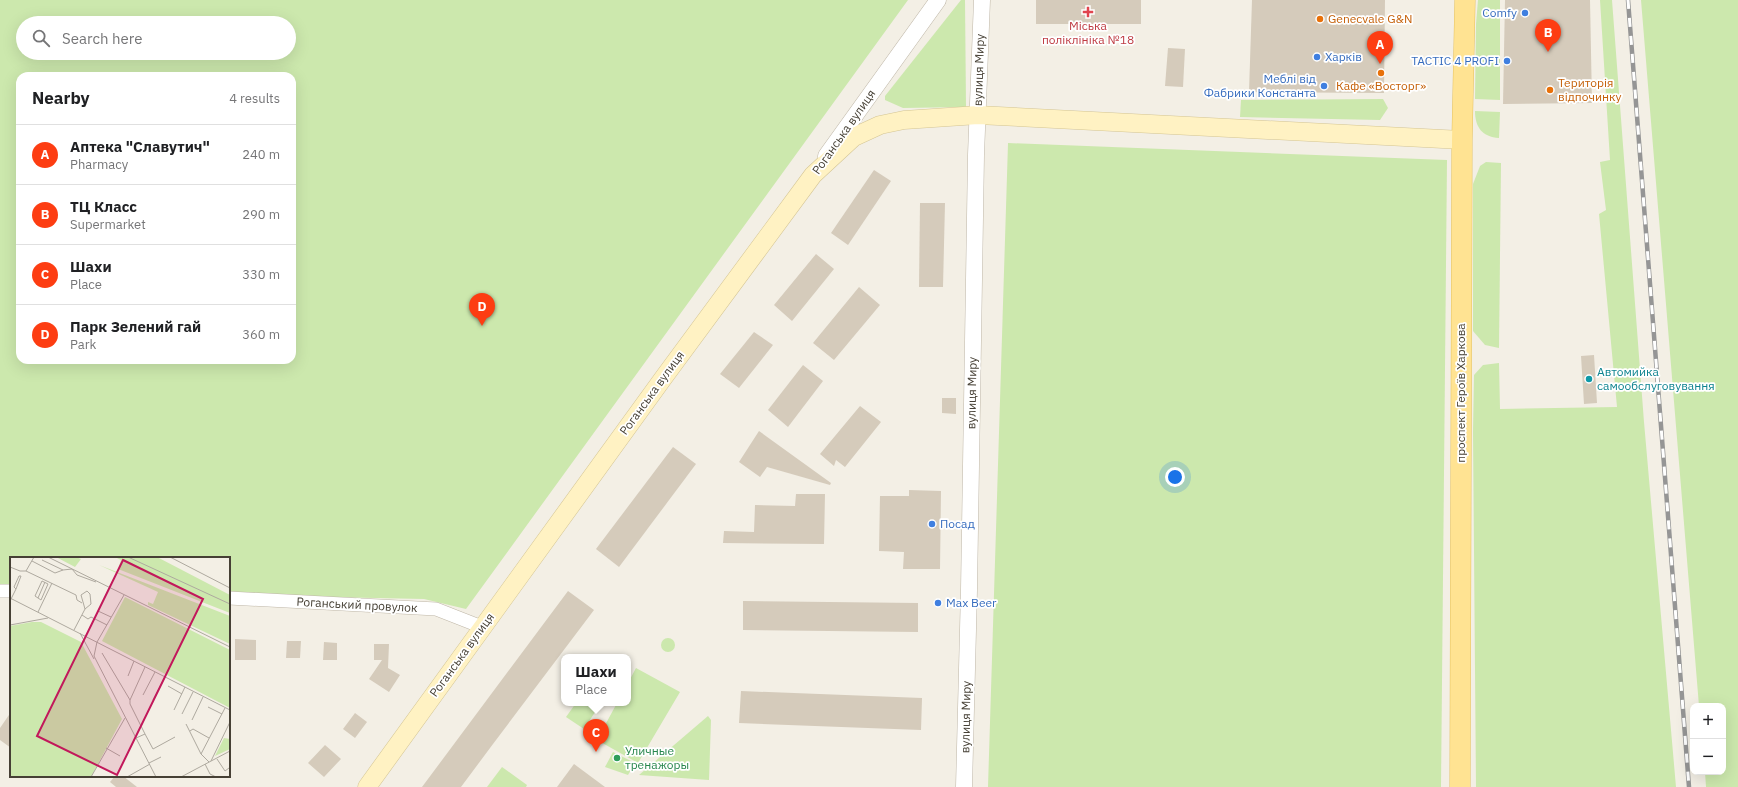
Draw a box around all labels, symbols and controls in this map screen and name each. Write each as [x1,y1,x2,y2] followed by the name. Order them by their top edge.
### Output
[1482,5,1517,20] place label: Comfy
[1082,6,1094,18] marker: Міська поліклініка №18
[1520,8,1530,18] marker: Comfy
[1328,11,1412,26] place label: Genecvale G&N
[1315,14,1325,24] marker: Genecvale G&N
[16,16,296,60] search box
[1042,18,1134,47] place label: Міська поліклініка №18
[1535,19,1561,52] pin: B
[30,27,52,49] icon: search
[62,29,142,48] text: Search here
[1367,31,1393,64] pin: A
[970,34,987,106] street label: вулиця Миру
[1325,49,1362,64] place label: Харків
[1312,52,1322,62] marker: Харків
[1411,53,1499,68] place label: TACTIC 4 PROFI
[1502,56,1512,66] marker: TACTIC 4 PROFI
[1376,68,1386,78] marker: Кафе «Восторг»
[1204,71,1317,100] place label: Меблі від Фабрики Константа
[1558,75,1622,104] place label: Територія відпочинку
[1336,78,1426,93] place label: Кафе «Восторг»
[1319,81,1329,91] marker: Меблі від Фабрики Константа
[1545,85,1555,95] marker: Територія відпочинку
[809,86,878,177] street label: Роганська вулиця
[32,87,90,109] text: Nearby
[229,90,280,107] text: 4 results
[70,137,210,156] text: Аптека "Славутич"
[41,146,49,163] text: A
[242,146,280,163] text: 240 m
[70,156,128,173] text: Pharmacy
[70,197,137,216] text: ТЦ Класс
[41,206,49,223] text: B
[242,206,280,223] text: 290 m
[70,216,146,233] text: Supermarket
[70,257,112,276] text: Шахи
[41,266,49,283] text: C
[242,266,280,283] text: 330 m
[70,276,102,293] text: Place
[469,293,495,326] pin: D
[70,317,201,336] text: Парк Зелений гай
[1453,323,1468,463] street label: проспект Героїв Харкова
[40,326,50,343] text: D
[242,326,280,343] text: 360 m
[70,336,96,353] text: Park
[616,348,687,438] street label: Роганська вулиця
[963,357,980,429] street label: вулиця Миру
[1597,364,1715,393] place label: Автомийка самообслуговування
[1584,374,1594,384] marker: Автомийка самообслуговування
[1165,467,1185,487] your location
[940,516,975,531] place label: Посад
[927,519,937,529] marker: Посад
[10,557,230,777] inset map
[296,594,418,615] street label: Роганський провулок
[946,595,997,610] place label: Max Beer
[933,598,943,608] marker: Max Beer
[426,610,497,700] street label: Роганська вулиця
[561,654,631,706] popup
[575,662,617,681] text: Шахи
[575,681,607,698] text: Place
[957,681,974,753] street label: вулиця Миру
[1690,703,1726,775] map controls
[1690,703,1726,739] button: +
[583,719,609,752] pin: C
[1690,739,1726,775] button: −
[625,743,689,772] place label: Уличные тренажоры
[612,753,622,763] marker: Уличные тренажоры

